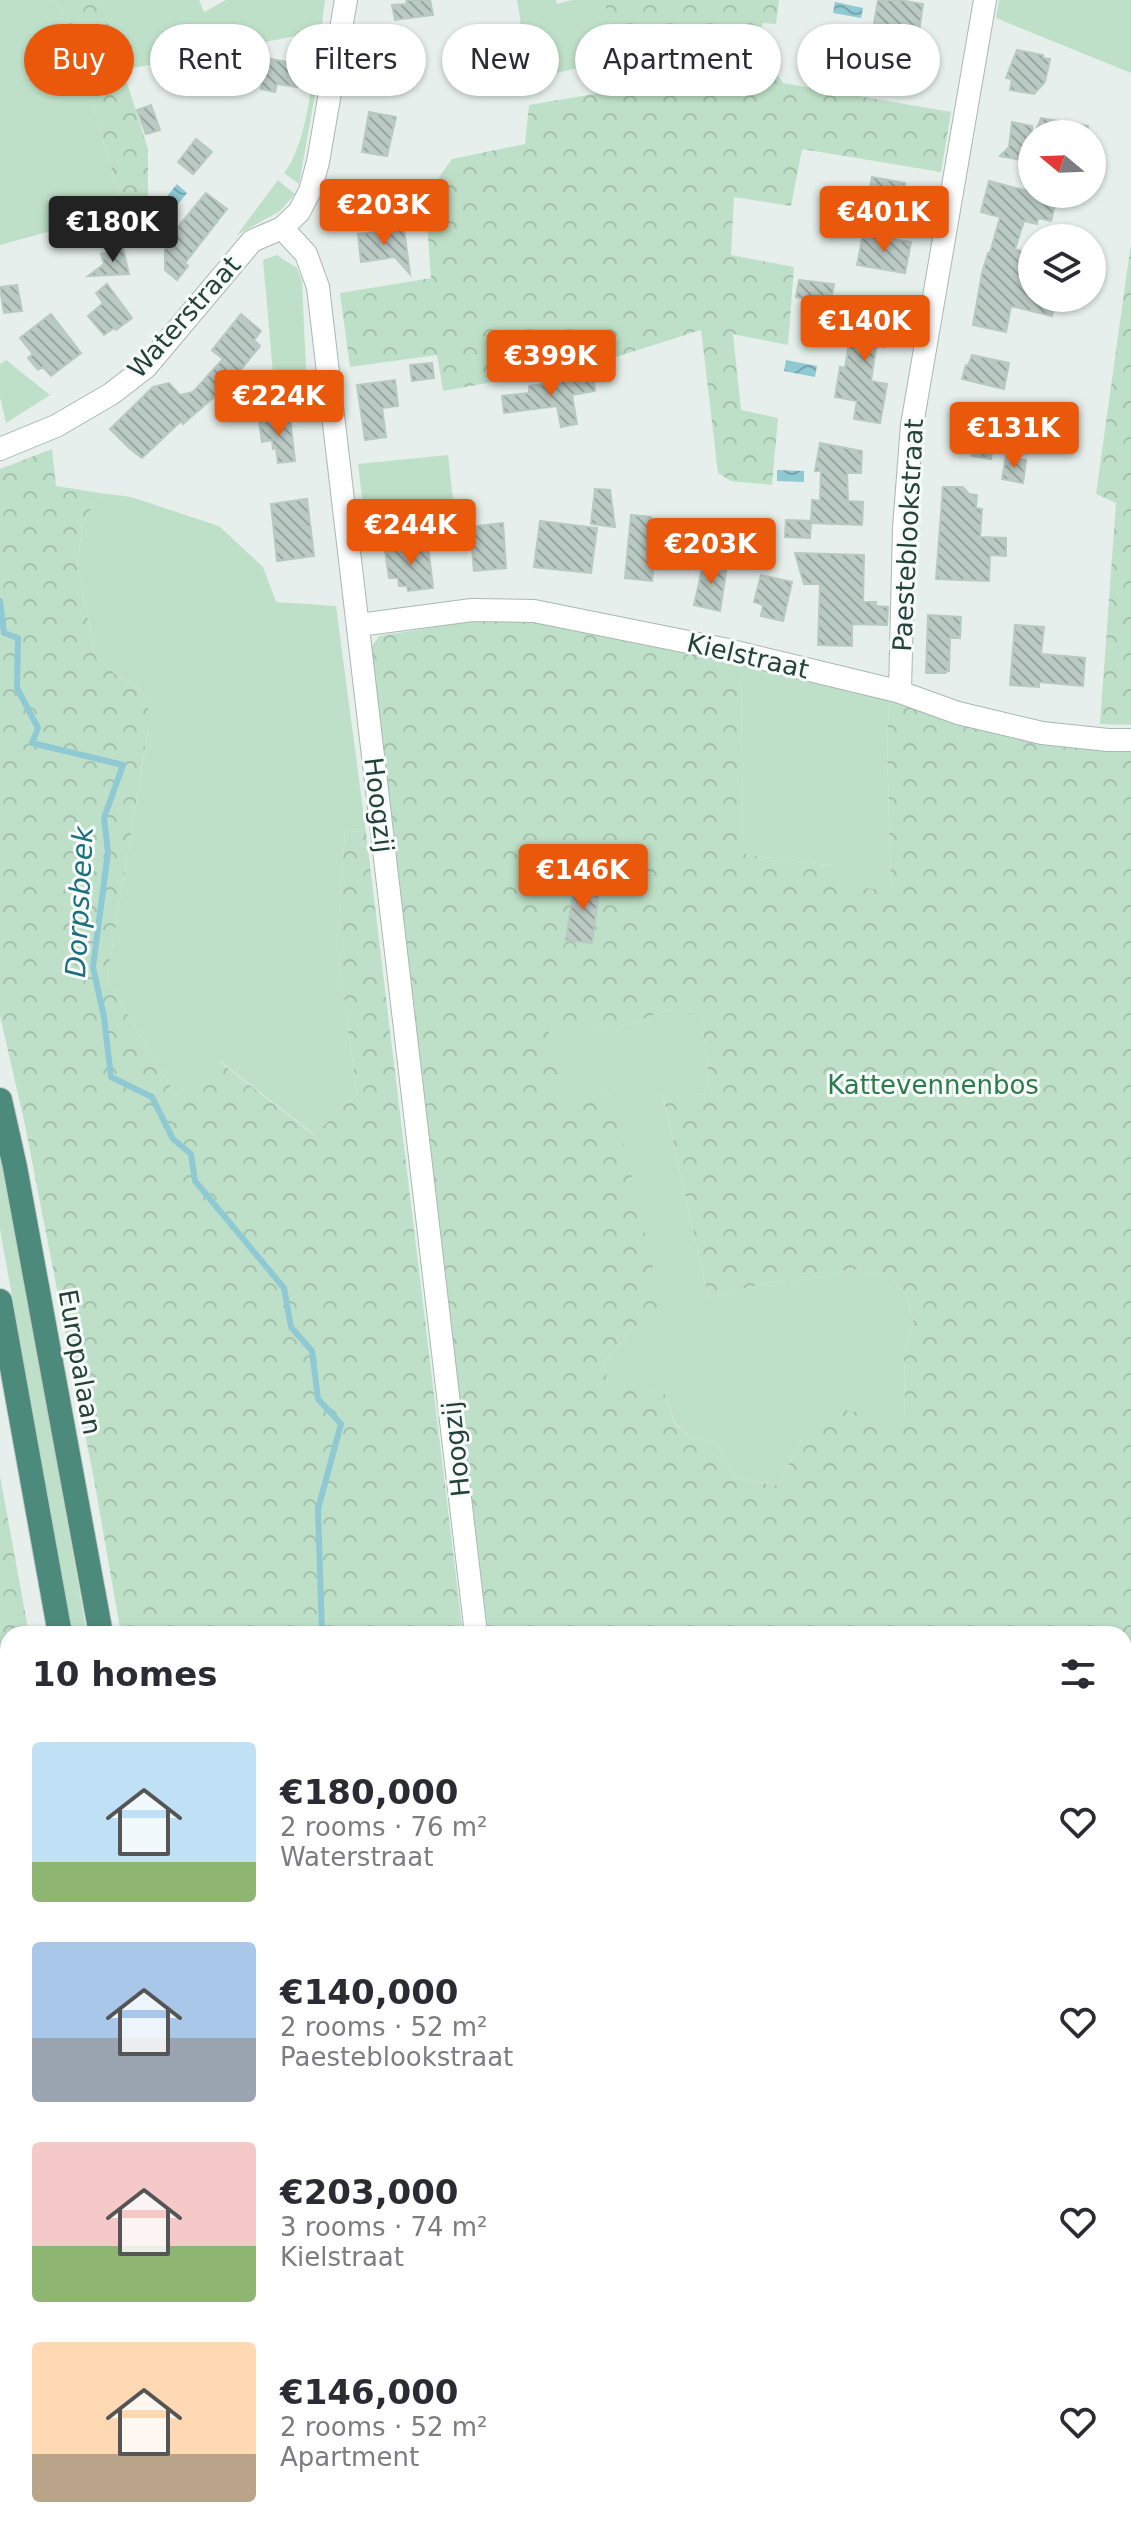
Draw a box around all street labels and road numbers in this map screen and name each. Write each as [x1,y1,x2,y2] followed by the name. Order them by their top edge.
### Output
[122,250,246,384] street label: Waterstraat
[887,418,929,652] street label: Paesteblookstraat
[684,627,812,685] street label: Kielstraat
[358,756,400,854] street label: Hoogzij
[52,1287,108,1437] street label: Europalaan
[436,1400,476,1498] street label: Hoogzij

